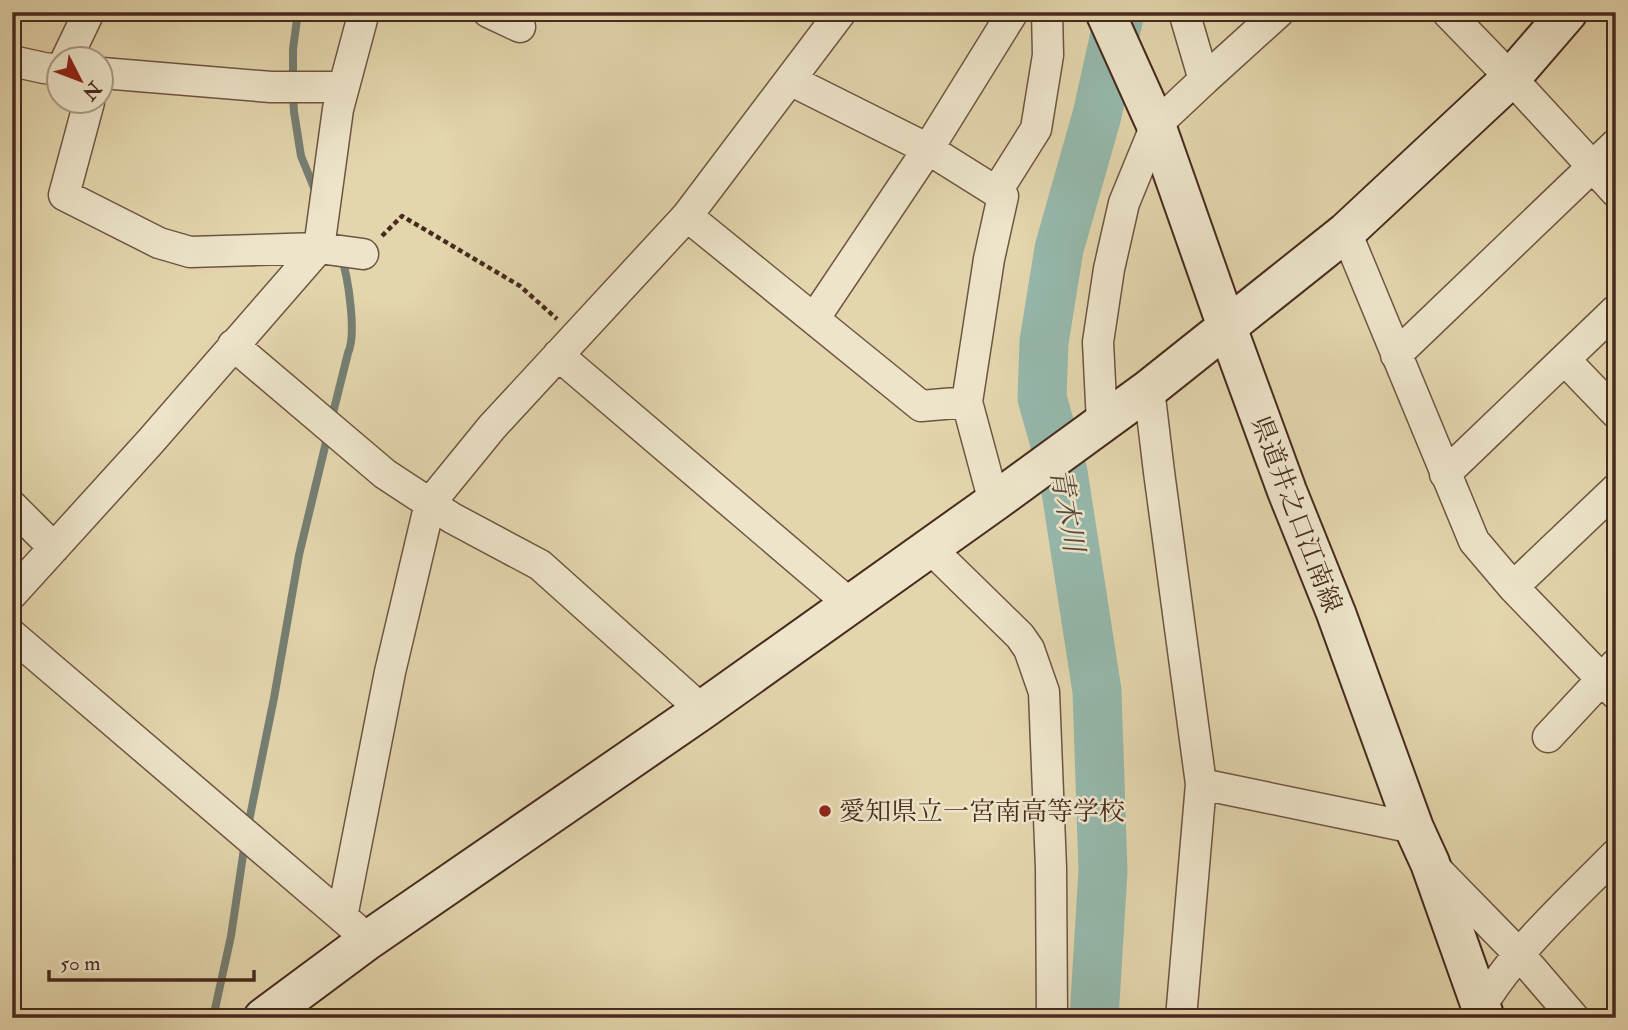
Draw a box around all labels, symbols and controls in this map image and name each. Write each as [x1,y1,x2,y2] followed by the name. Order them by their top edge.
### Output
[46,46,116,116] north arrow
[77,76,107,106] text: N
[1244,412,1348,617] street label: 県道井之口江南線
[1042,466,1092,558] water label: 青木川
[839,796,1125,828] place label: 愛知県立一宮南高等学校
[817,803,833,819] marker: 愛知県立一宮南高等学校
[49,939,254,983] scale bar
[60,950,101,977] text: 50 m

